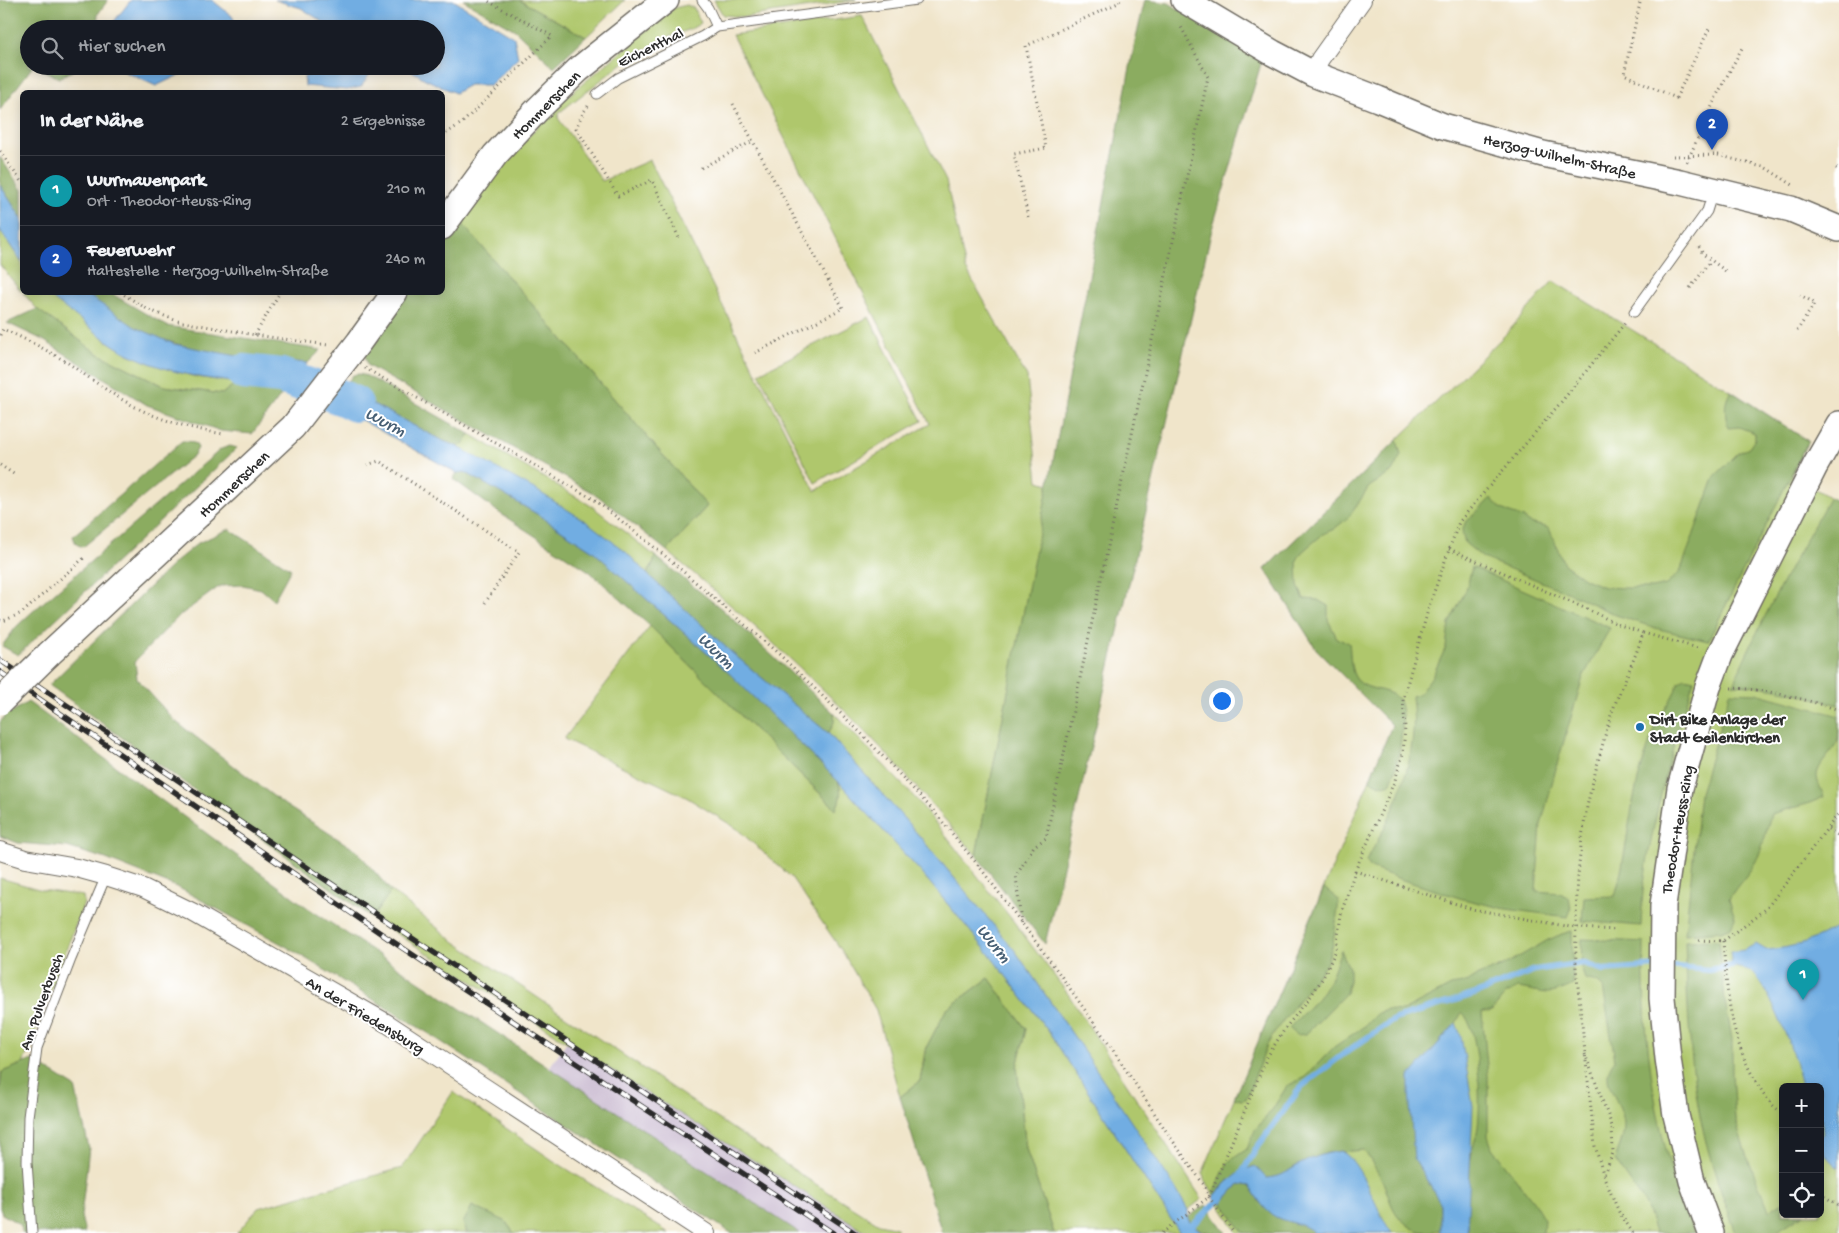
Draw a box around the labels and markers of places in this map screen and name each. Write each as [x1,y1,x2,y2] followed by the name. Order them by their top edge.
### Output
[1696,109,1728,150] pin: 2
[1648,712,1787,749] place label: Dirt Bike Anlage der Stadt Geilenkirchen
[1634,721,1646,733] marker: Dirt Bike Anlage der Stadt Geilenkirchen
[1787,959,1819,1000] pin: 1

